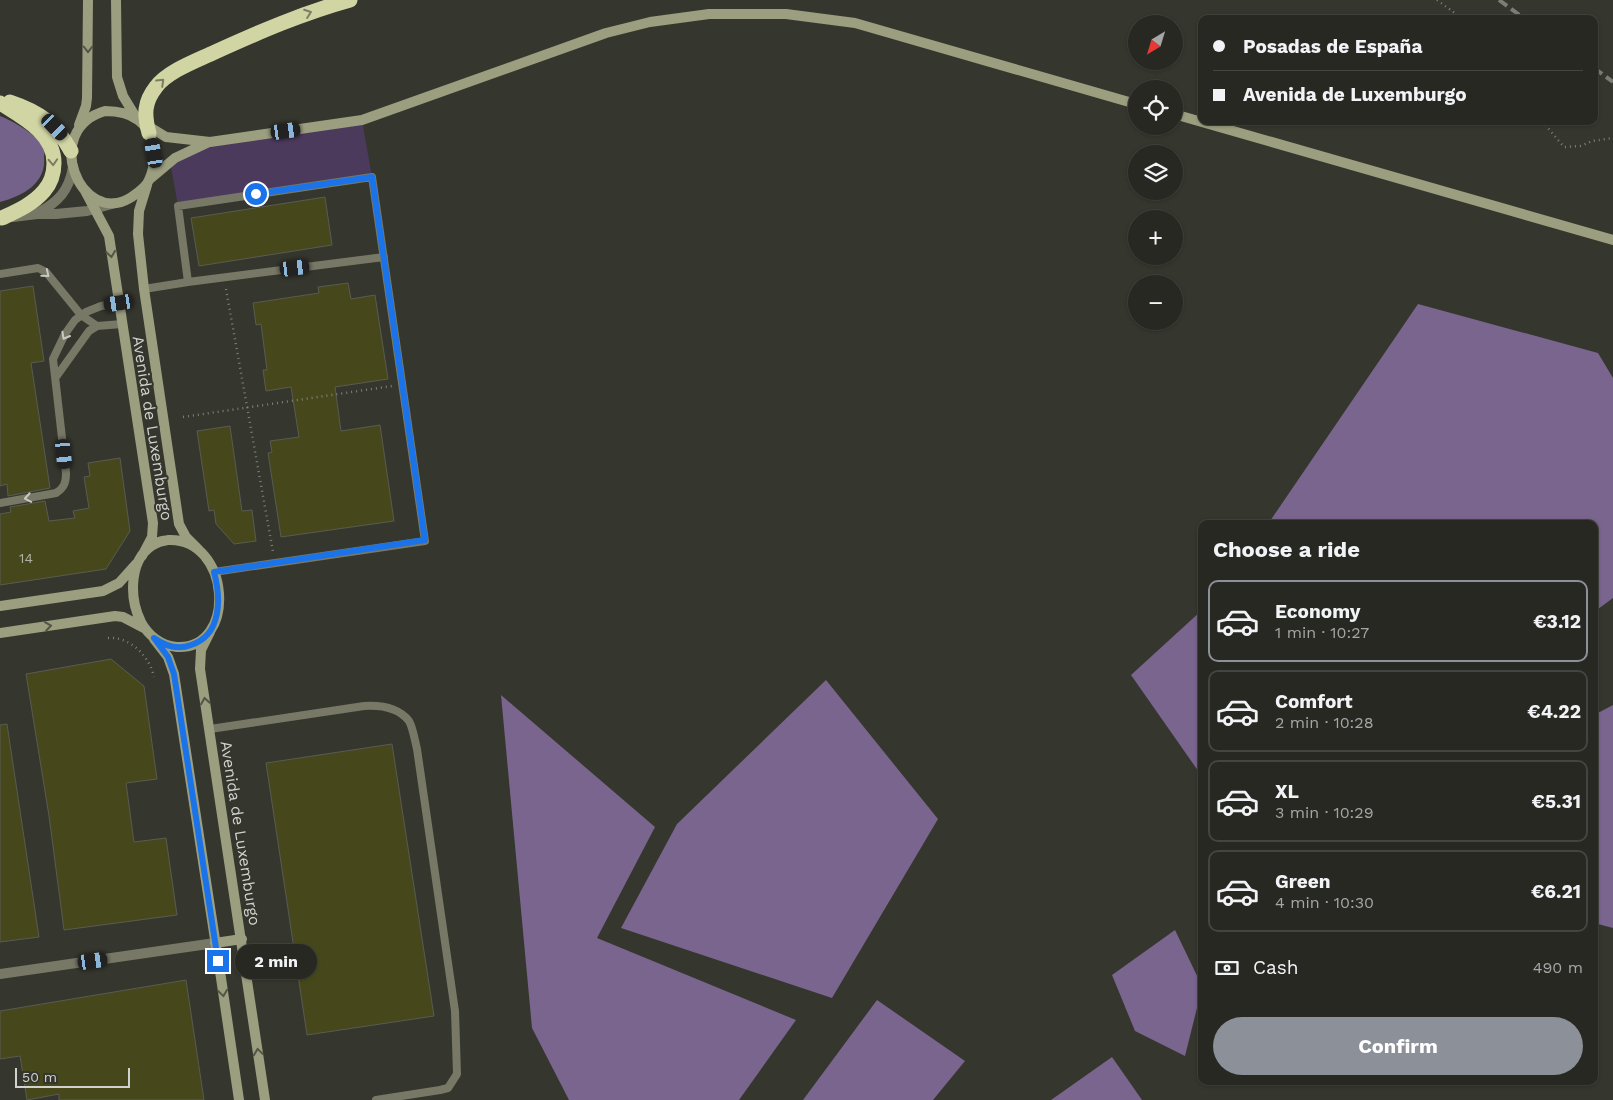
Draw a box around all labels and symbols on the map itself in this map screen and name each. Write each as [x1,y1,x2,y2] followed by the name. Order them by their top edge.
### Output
[303,9,311,19] one-way arrow
[1128,15,1182,70] north arrow
[83,45,93,53] one-way arrow
[155,79,164,88] one-way arrow
[39,111,70,143] car
[270,121,301,141] car
[144,137,163,169] car
[48,159,59,167] one-way arrow
[245,183,267,205] route start
[105,250,116,258] one-way arrow
[279,259,310,277] car
[40,268,49,276] one-way arrow
[103,293,134,313] car
[61,330,71,339] one-way arrow
[129,334,176,522] street label: Avenida de Luxemburgo
[54,438,73,470] car
[24,493,32,503] one-way arrow
[19,550,33,566] house number: 14
[44,621,53,631] one-way arrow
[201,696,211,705] one-way arrow
[217,739,264,927] street label: Avenida de Luxemburgo
[236,944,318,978] callout: 2 min
[207,950,229,972] route end
[77,951,108,971] car
[218,988,228,997] one-way arrow
[254,1047,264,1056] one-way arrow
[15,1065,130,1088] scale bar

